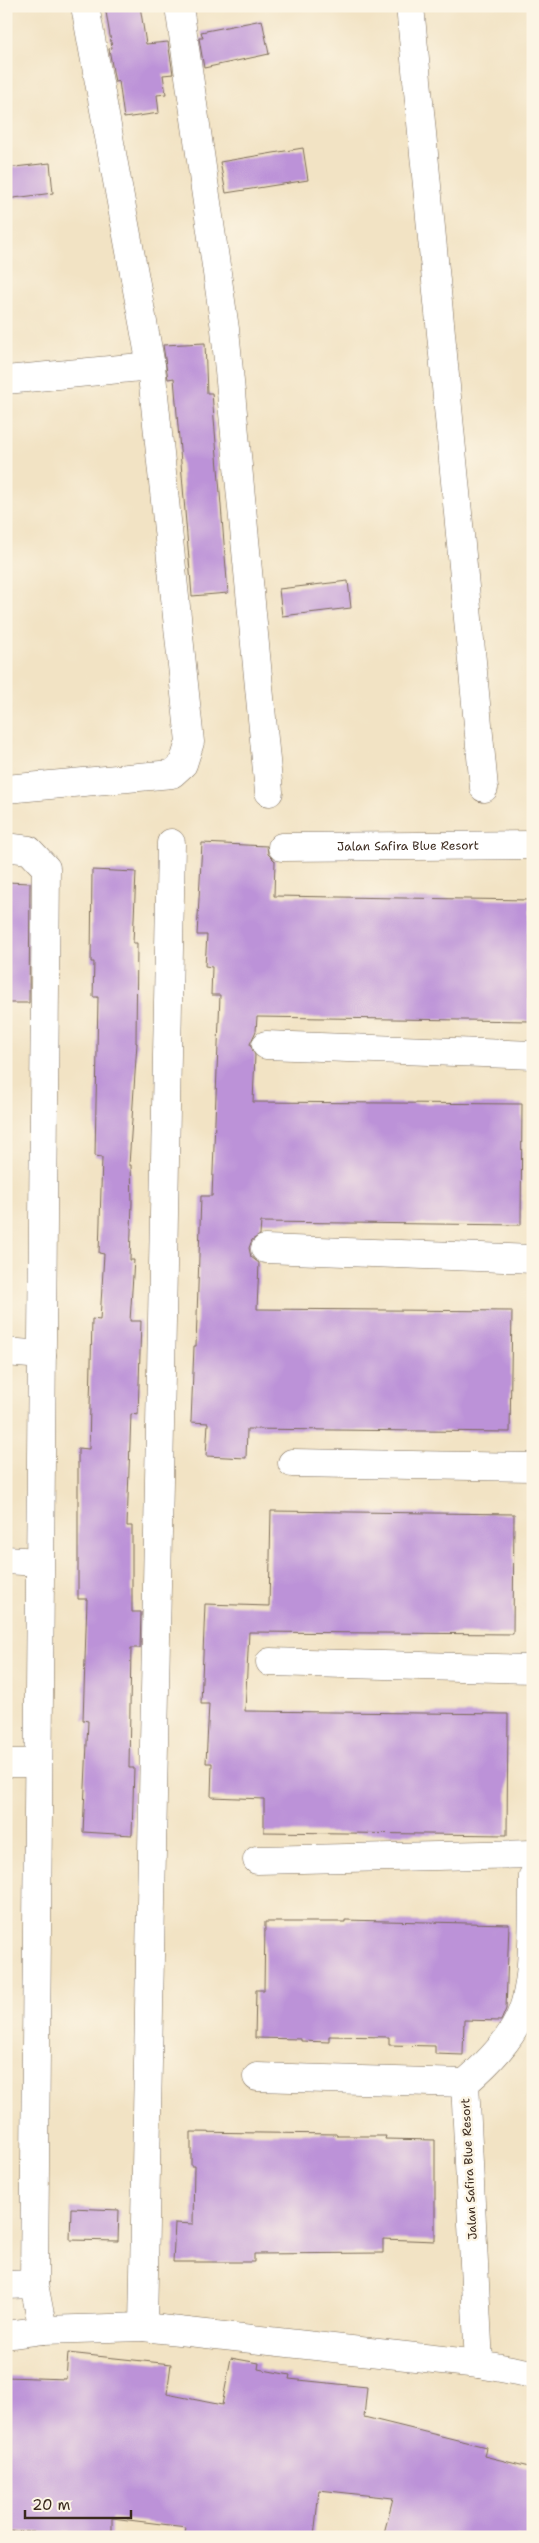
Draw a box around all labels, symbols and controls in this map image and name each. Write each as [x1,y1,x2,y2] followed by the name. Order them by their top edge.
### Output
[337,837,479,855] street label: Jalan Safira Blue Resort
[457,2098,481,2240] street label: Jalan Safira Blue Resort
[25,2488,131,2520] scale bar
[32,2495,71,2515] text: 20 m

